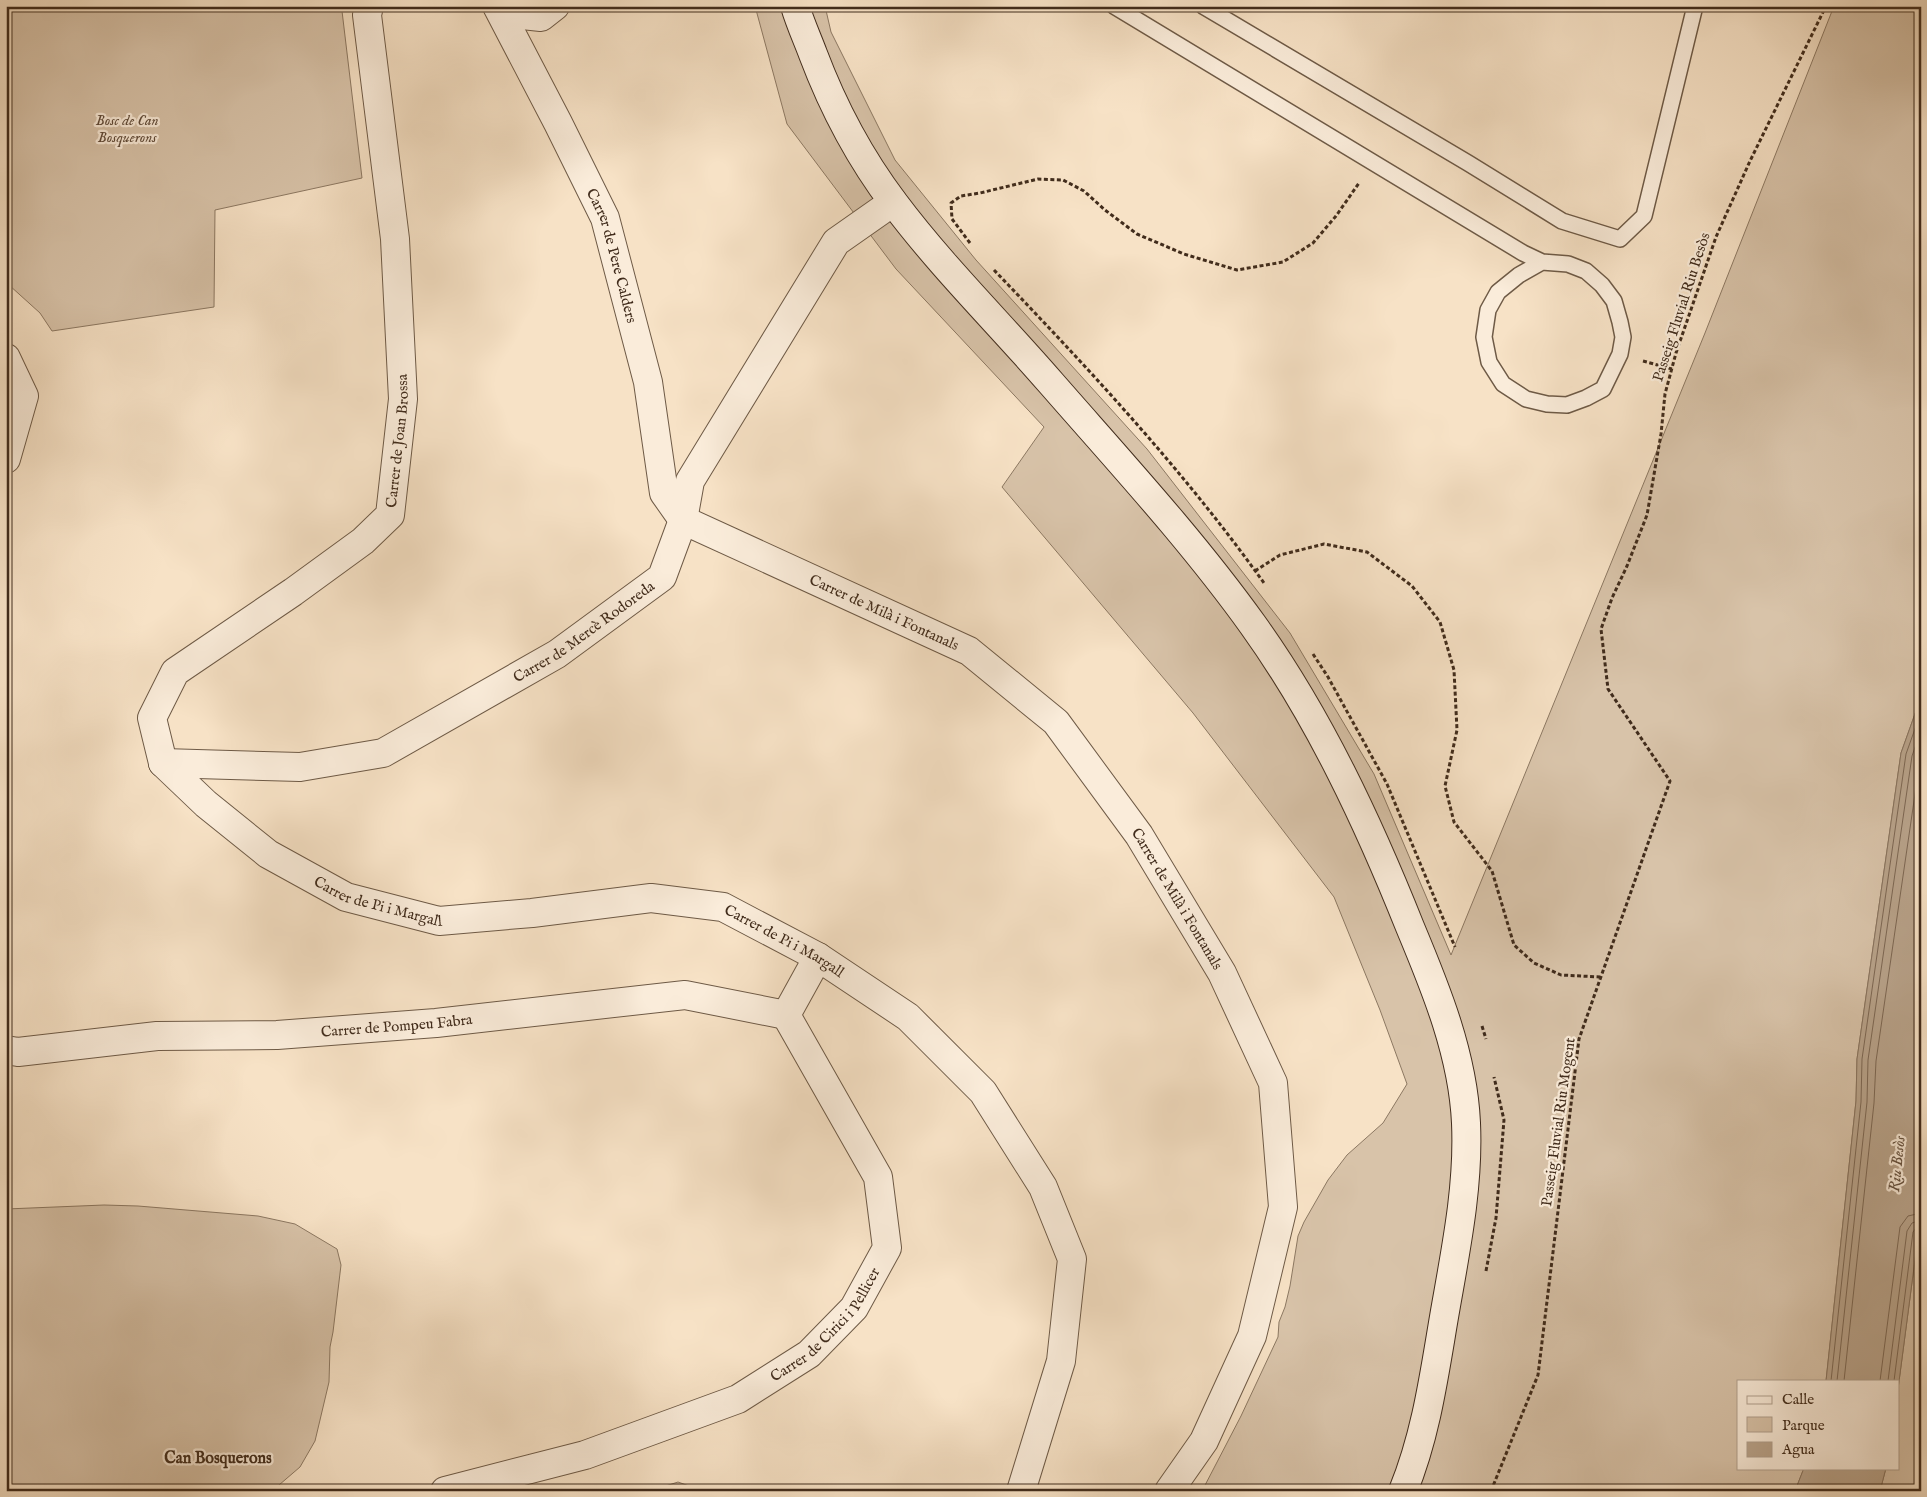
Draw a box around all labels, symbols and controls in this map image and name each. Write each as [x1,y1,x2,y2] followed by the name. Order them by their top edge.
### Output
[95,111,159,147] park label: Bosc de Can Bosquerons
[582,185,641,325] street label: Carrer de Pere Calders
[1648,230,1715,384] street label: Passeig Fluvial Riu Besòs
[382,373,413,509] street label: Carrer de Joan Brossa
[806,570,962,655] street label: Carrer de Milà i Fontanals
[510,576,659,687] street label: Carrer de Mercè Rodoreda
[1127,824,1227,973] street label: Carrer de Milà i Fontanals
[310,872,444,931] street label: Carrer de Pi i Margall
[721,900,849,982] street label: Carrer de Pi i Margall
[320,1010,474,1042] street label: Carrer de Pompeu Fabra
[1537,1036,1580,1208] street label: Passeig Fluvial Riu Mogent
[1885,1135,1911,1193] water label: Riu Besòs
[767,1264,885,1386] street label: Carrer de Cirici i Pellicer
[1737,1380,1900,1470] legend
[1782,1390,1814,1409] text: Calle
[1782,1416,1825,1435] text: Parque
[1781,1440,1815,1459] text: Agua
[164,1449,272,1469] district label: Can Bosquerons

